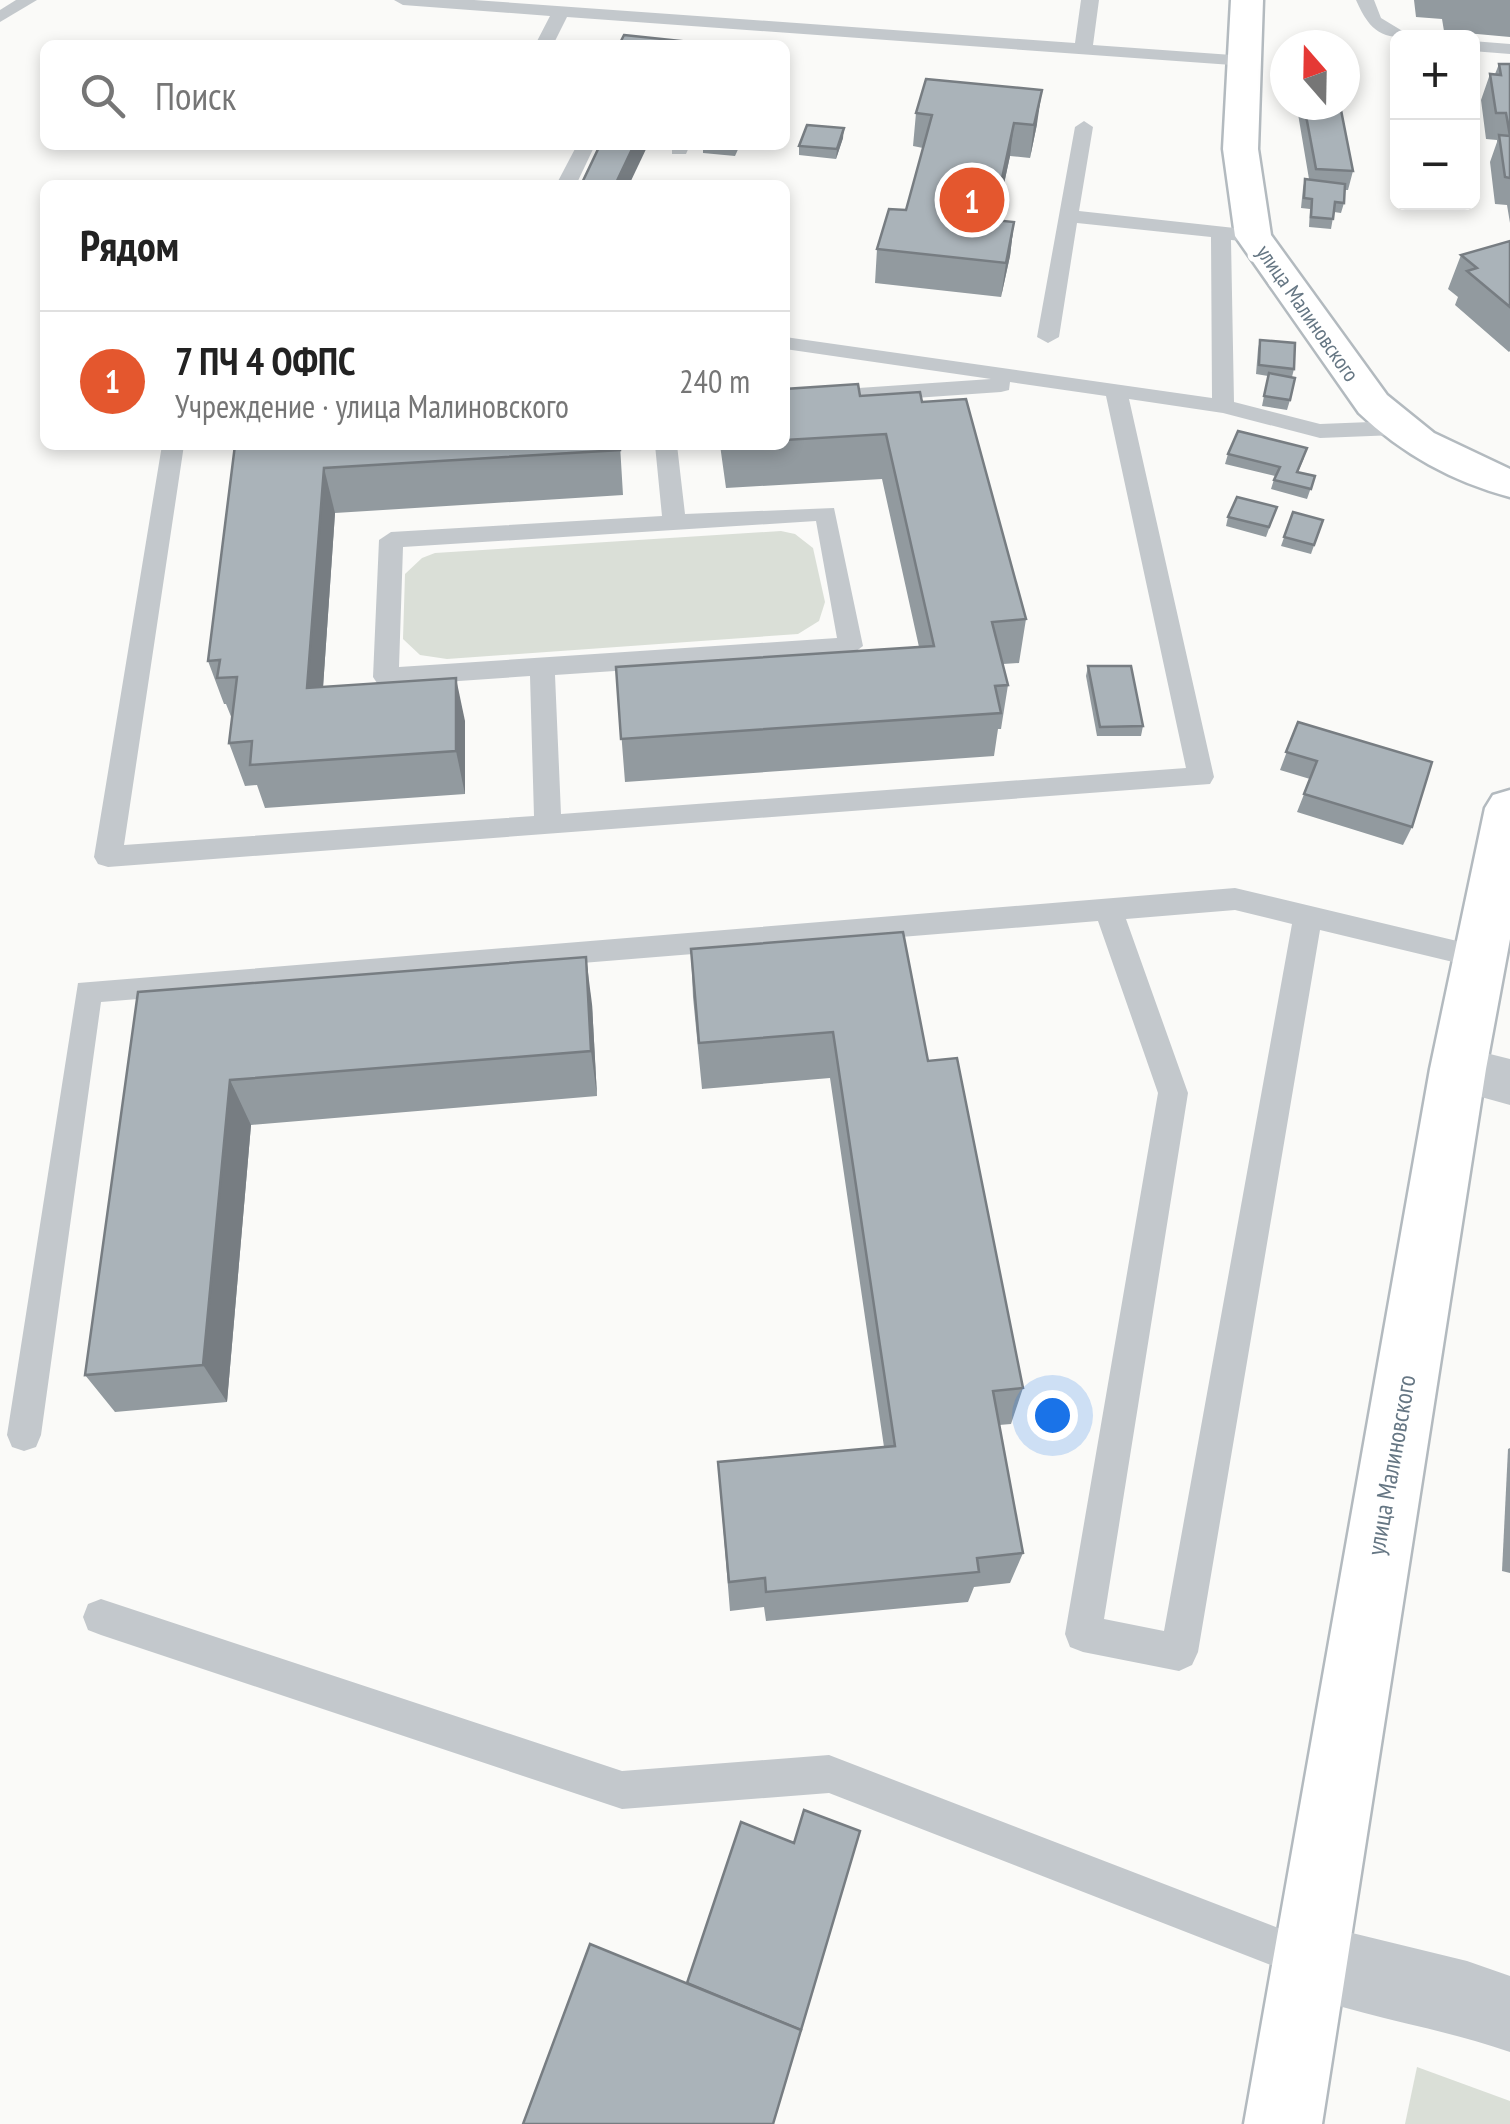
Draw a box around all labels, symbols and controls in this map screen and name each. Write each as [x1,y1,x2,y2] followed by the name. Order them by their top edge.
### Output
[1270,30,1360,120] north arrow
[1390,30,1480,210] map controls
[1390,30,1480,120] button: +
[40,40,790,150] search box
[75,68,130,123] icon: search
[155,71,236,120] text: Поиск
[1390,120,1480,210] button: −
[940,162,1004,238] pin: 1
[80,218,179,273] text: Рядом
[1250,239,1366,387] street label: улица Малиновского
[175,336,355,385] text: 7 ПЧ 4 ОФПС
[105,360,120,402] text: 1
[679,360,750,402] text: 240 m
[175,385,569,427] text: Учреждение · улица Малиновского
[1359,1372,1423,1558] street label: улица Малиновского
[1027,1390,1078,1441] your location

